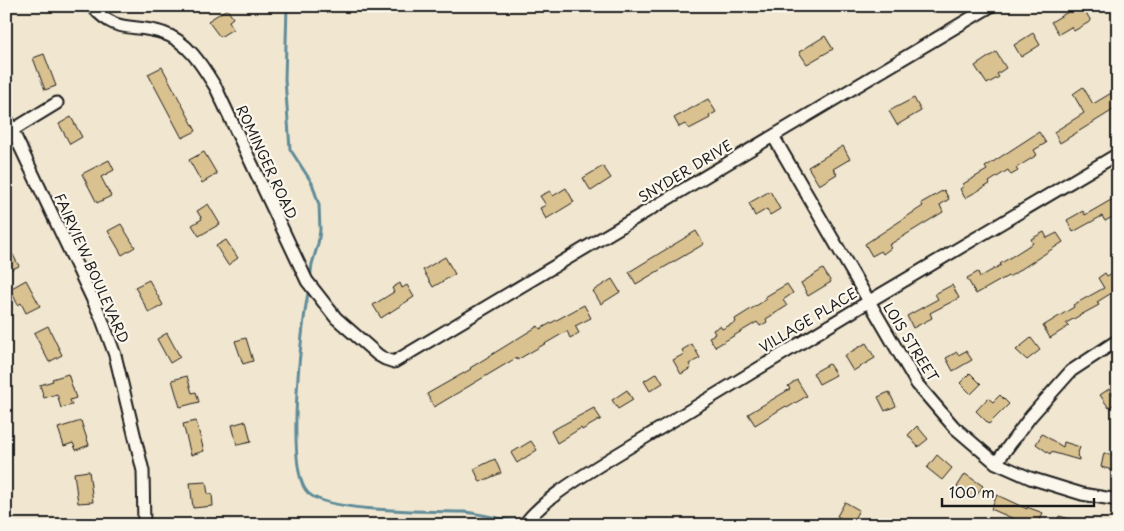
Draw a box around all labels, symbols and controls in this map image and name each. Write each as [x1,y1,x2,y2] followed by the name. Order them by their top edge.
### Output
[231,101,303,223] street label: ROMINGER ROAD
[634,134,736,207] street label: SNYDER DRIVE
[49,190,135,346] street label: FAIRVIEW BOULEVARD
[755,282,861,358] street label: VILLAGE PLACE
[878,298,944,386] street label: LOIS STREET
[942,476,1094,508] scale bar
[949,480,995,503] text: 100 m

